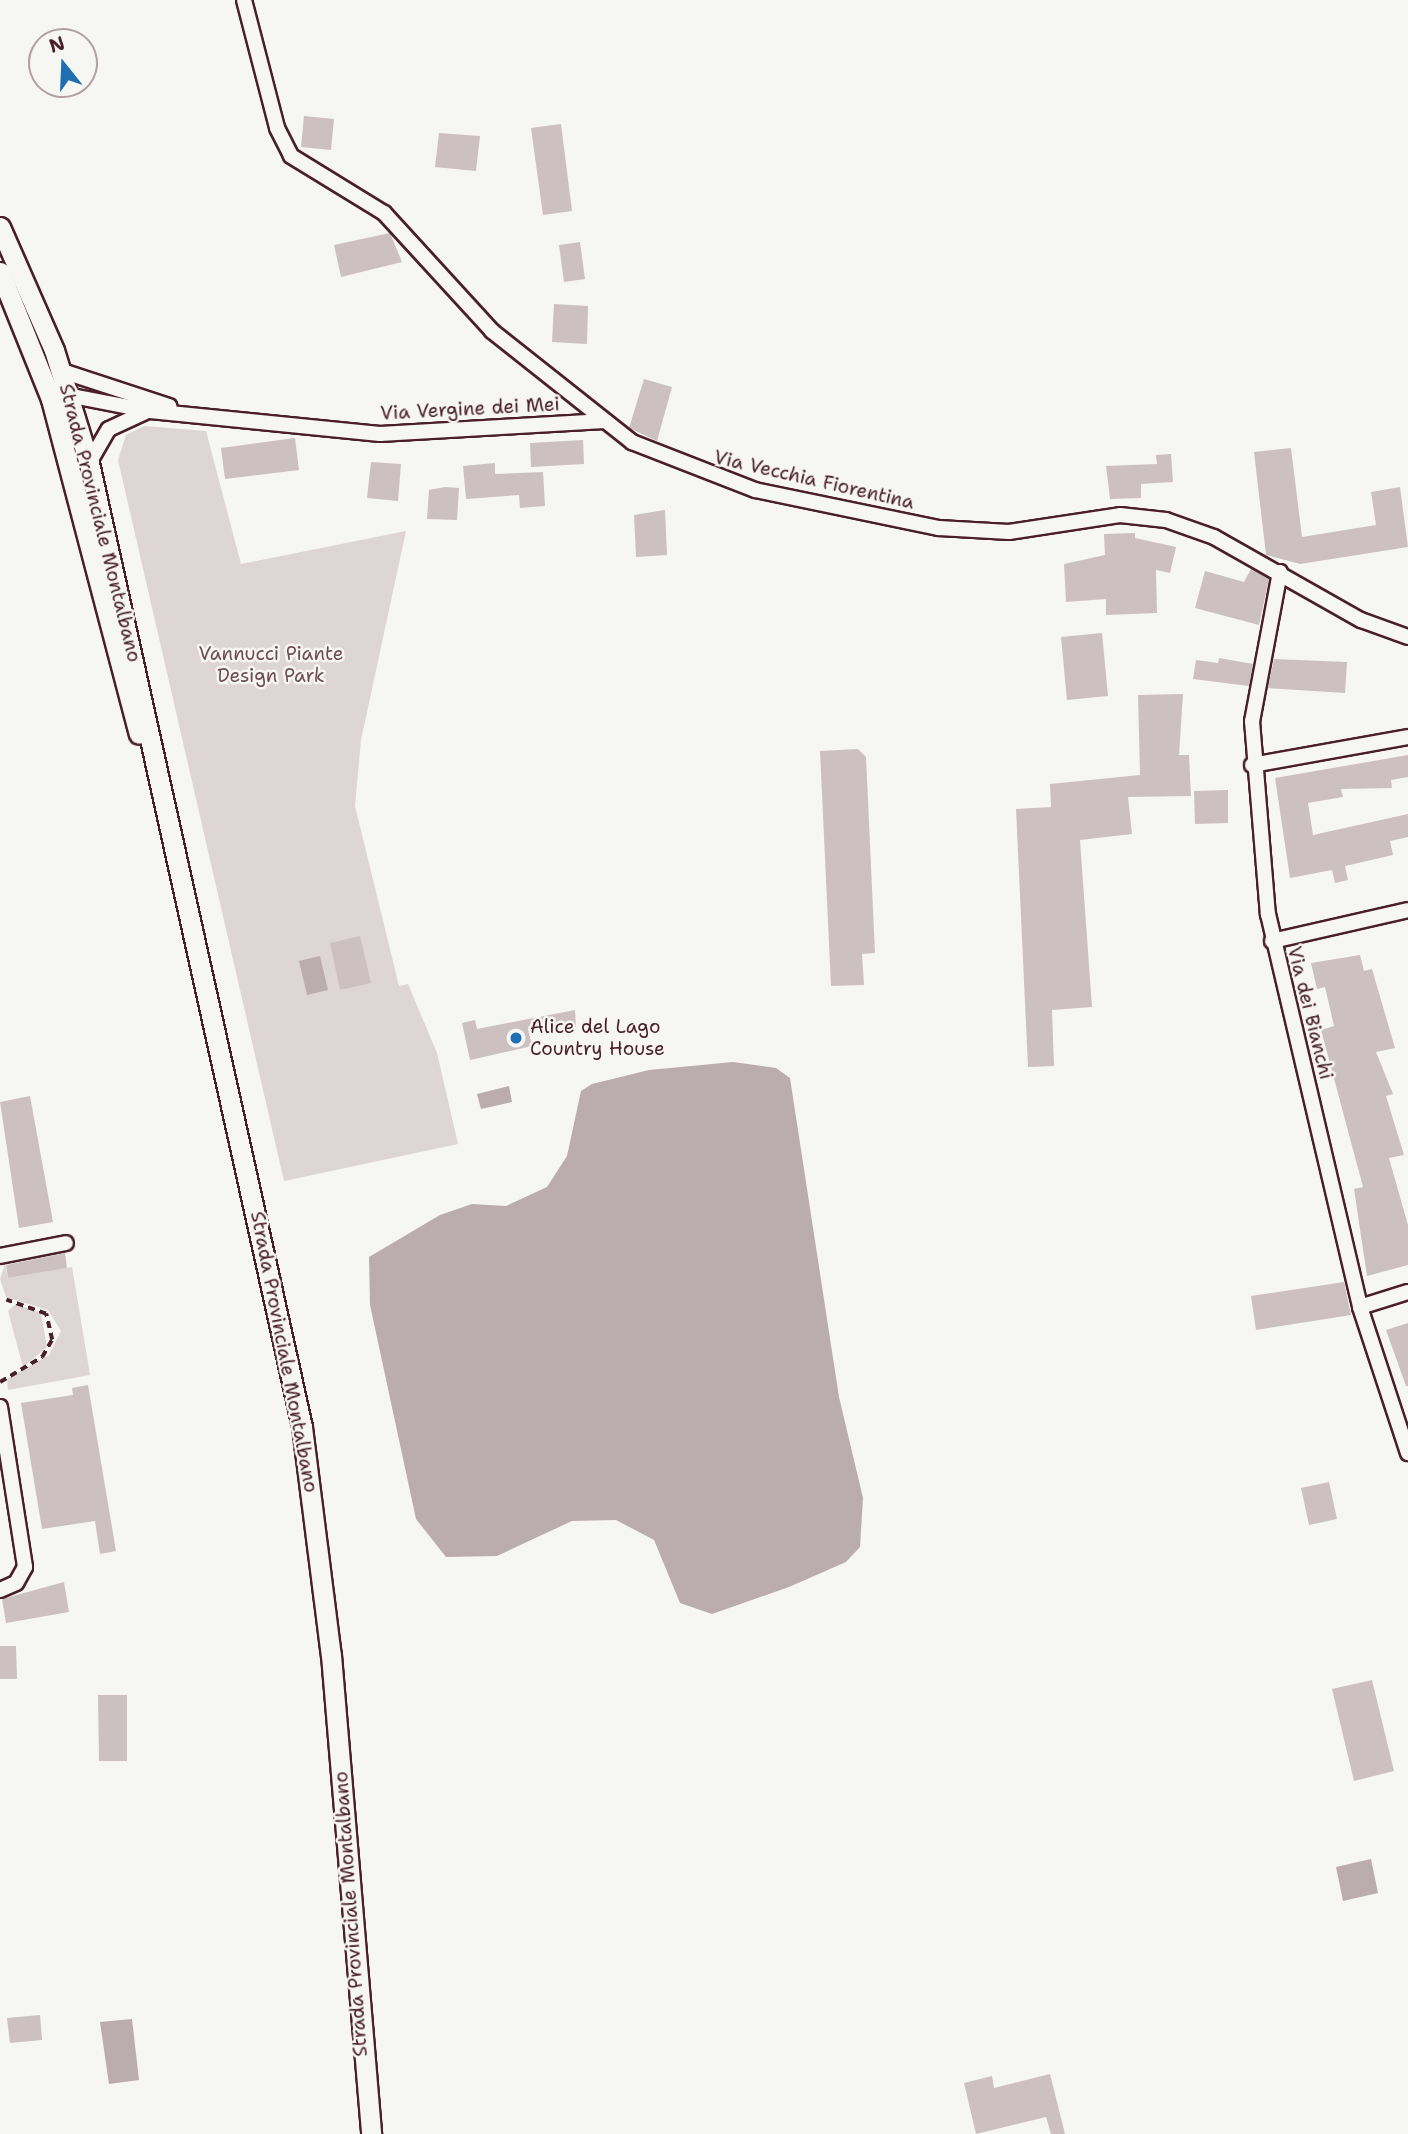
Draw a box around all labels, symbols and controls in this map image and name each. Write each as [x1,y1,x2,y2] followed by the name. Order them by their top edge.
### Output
[28,28,98,98] north arrow
[46,30,68,59] text: N
[54,381,146,665] street label: Strada Provinciale Montalbano
[380,393,560,425] street label: Via Vergine dei Mei
[712,446,916,514] street label: Via Vecchia Fiorentina
[199,643,343,687] park label: Vannucci Piante Design Park
[1282,944,1338,1082] street label: Via dei Bianchi
[530,1016,665,1060] place label: Alice del Lago Country House
[508,1030,524,1046] marker: Alice del Lago Country House
[246,1209,322,1495] street label: Strada Provinciale Montalbano
[330,1771,372,2057] street label: Strada Provinciale Montalbano

